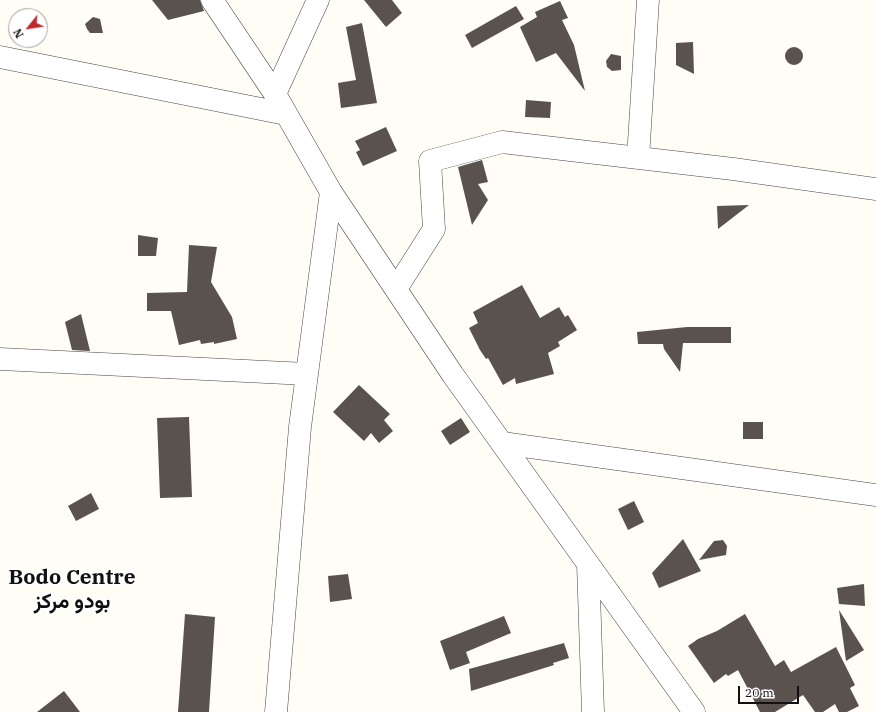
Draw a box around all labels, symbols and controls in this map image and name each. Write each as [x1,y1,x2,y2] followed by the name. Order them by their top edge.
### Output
[8,8,48,48] north arrow
[10,26,27,41] text: N
[8,565,136,615] district label: Bodo Centre بودو مركز
[740,678,801,704] scale bar
[745,685,774,700] text: 20 m

